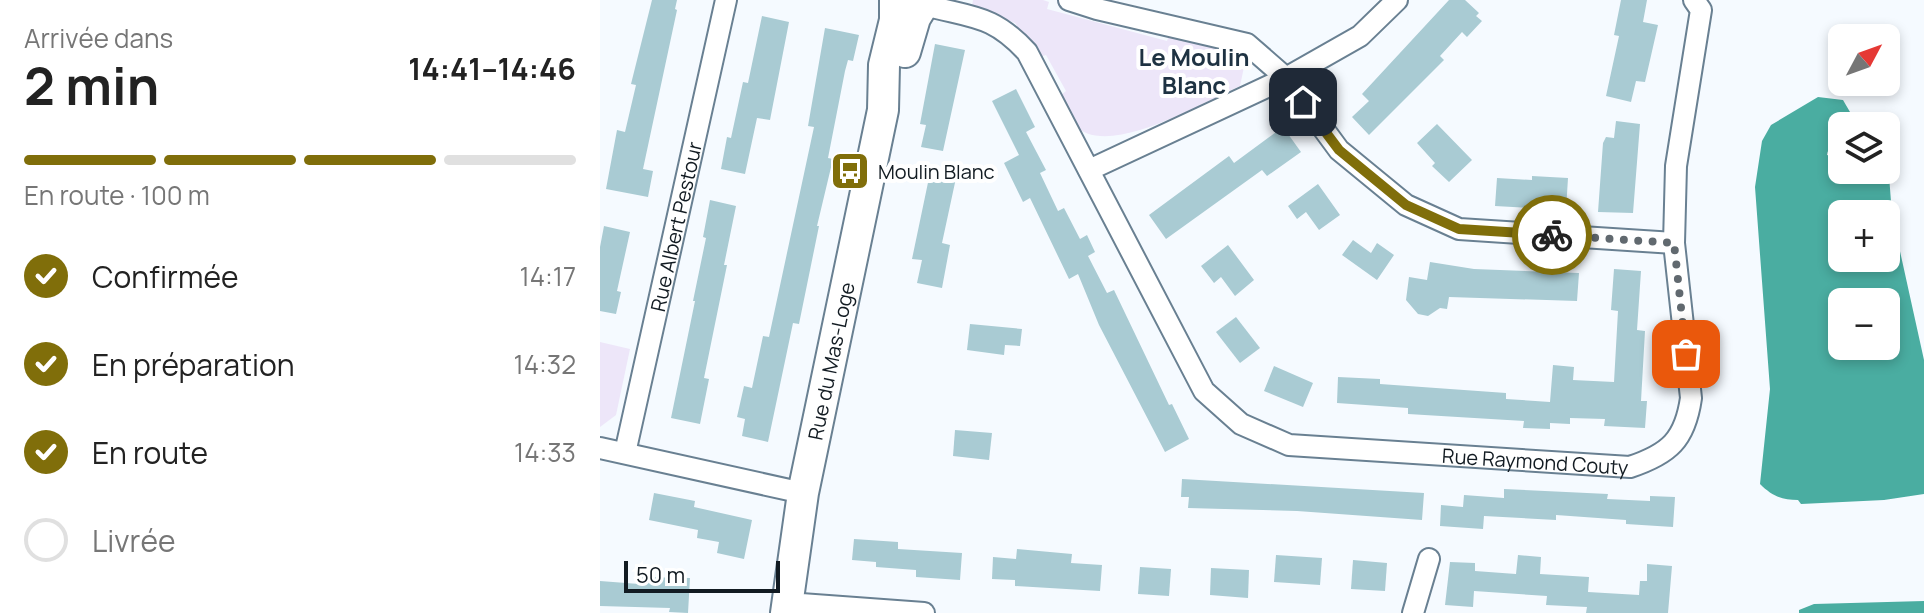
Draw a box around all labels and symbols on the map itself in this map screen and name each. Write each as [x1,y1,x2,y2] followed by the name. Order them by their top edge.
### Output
[1828,24,1900,96] north arrow
[1139,40,1249,101] district label: Le Moulin Blanc
[1269,68,1337,136] pin
[643,139,708,314] street label: Rue Albert Pestour
[829,150,871,192] bus stop icon: Moulin Blanc
[878,158,995,185] place label: Moulin Blanc
[1512,195,1592,275] courier
[801,280,860,442] street label: Rue du Mas-Loge
[1652,320,1720,388] pin
[1441,441,1630,480] street label: Rue Raymond Couty
[624,557,780,593] scale bar

